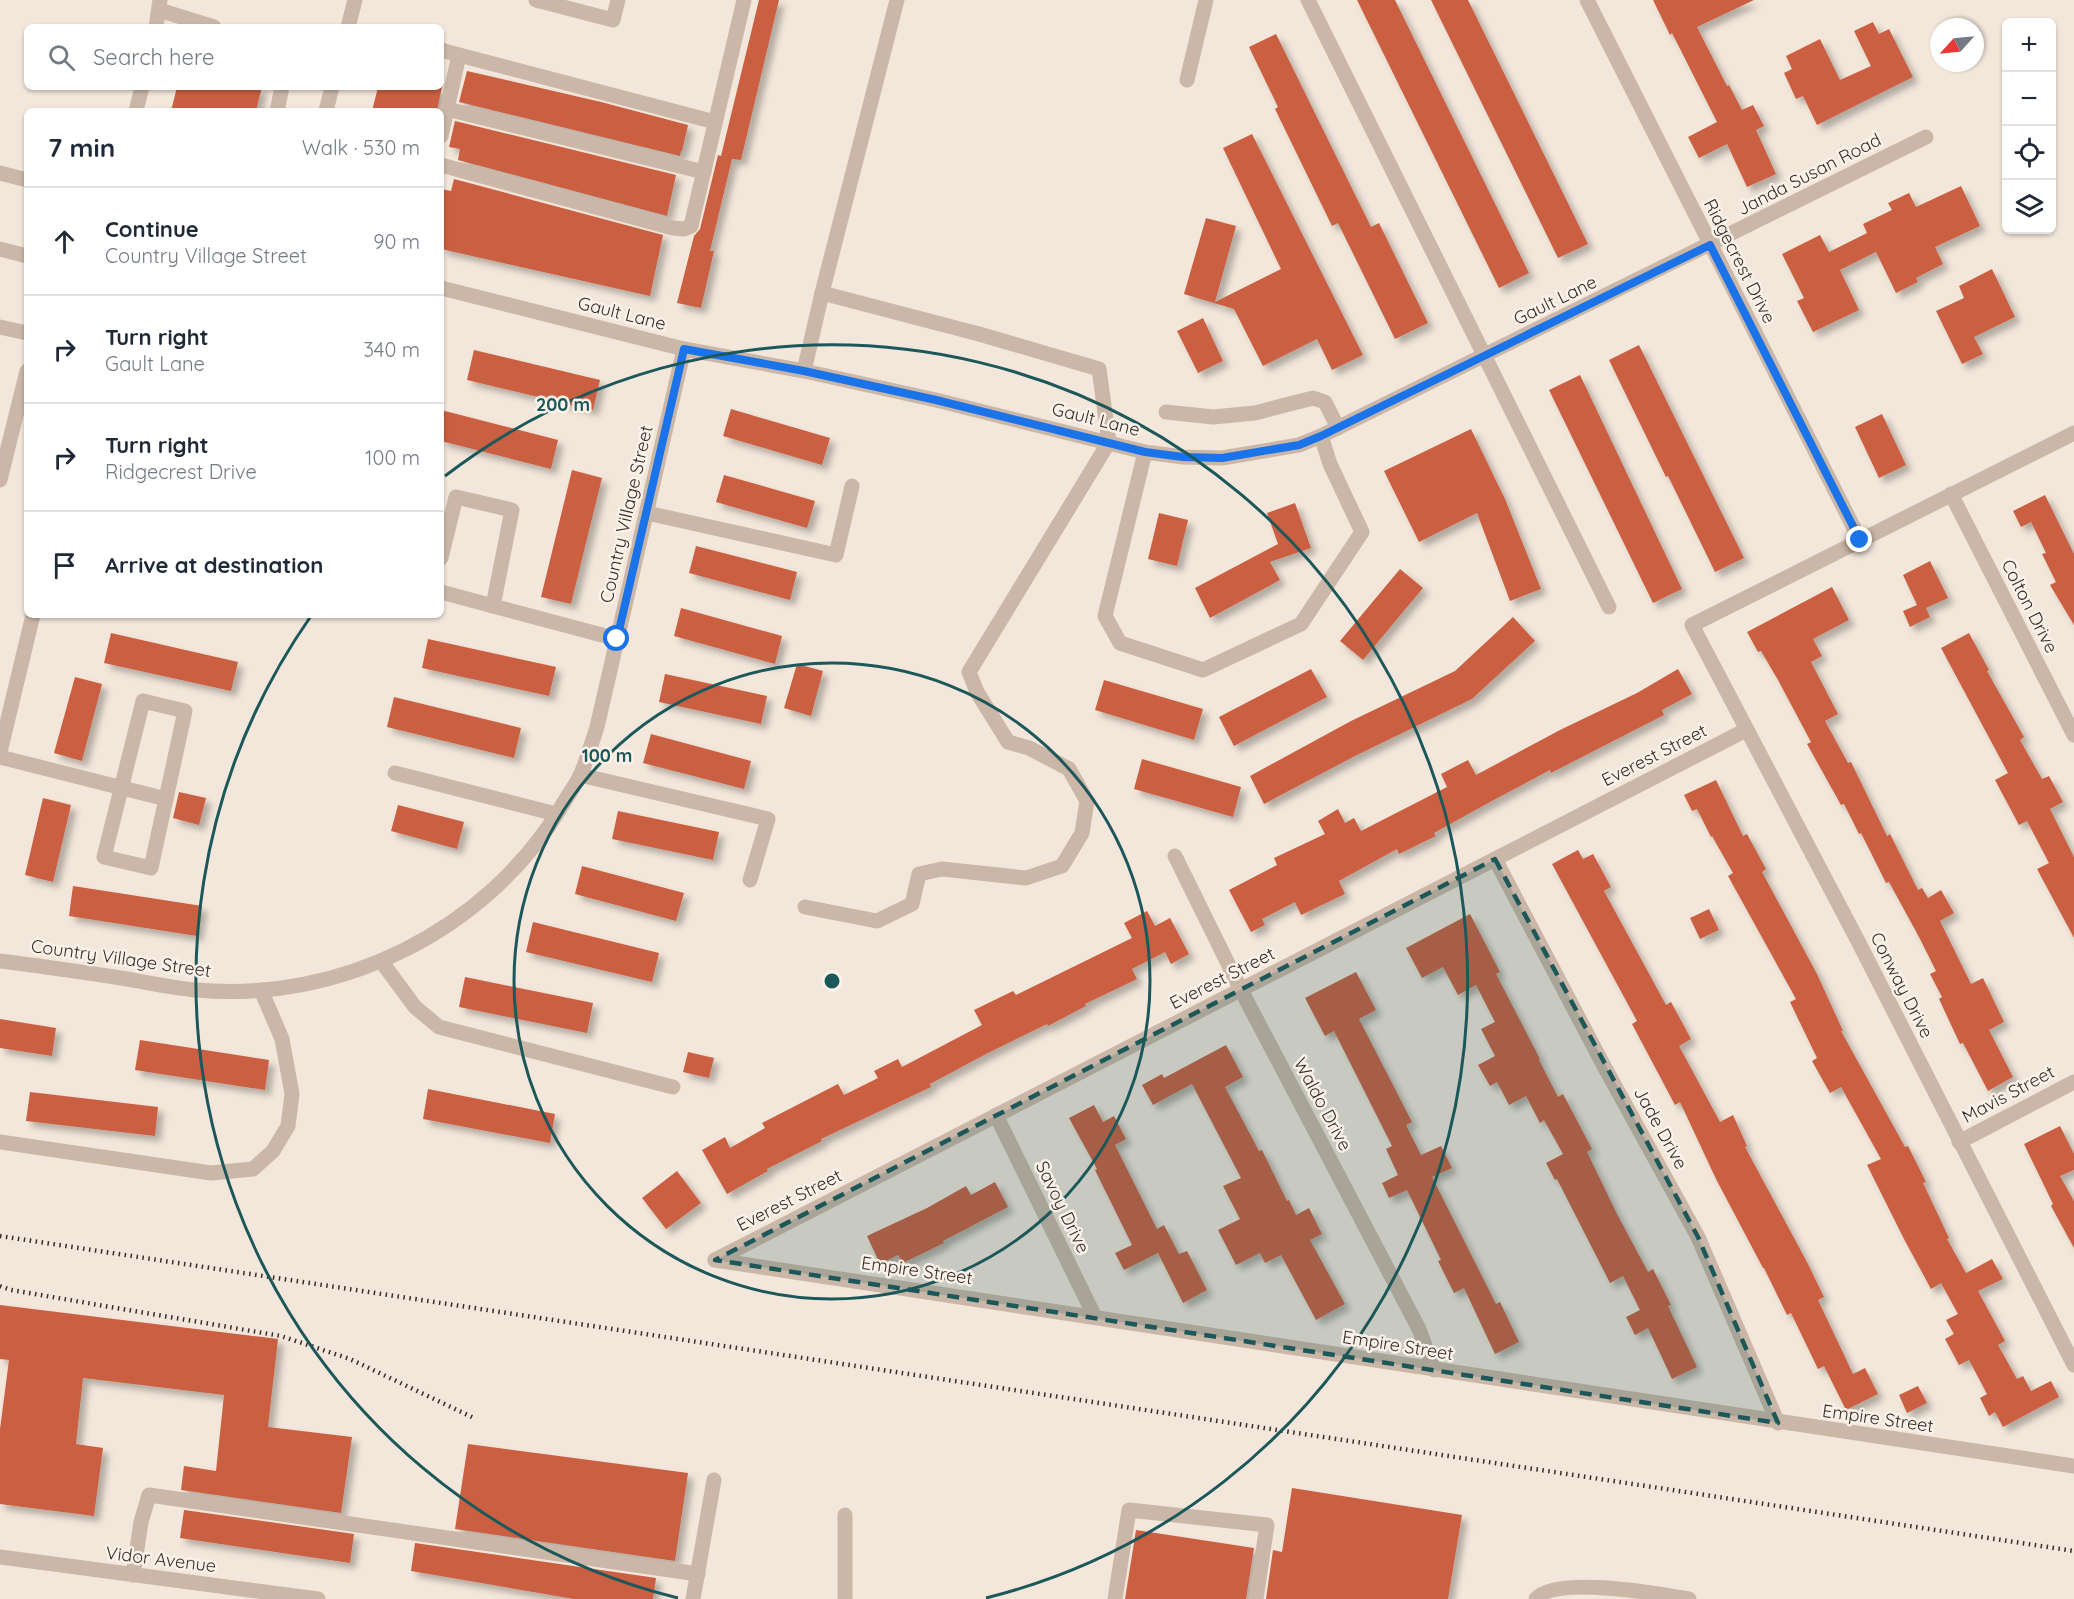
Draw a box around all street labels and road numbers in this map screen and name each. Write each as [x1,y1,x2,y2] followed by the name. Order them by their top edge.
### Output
[1733,128,1885,220] street label: Janda Susan Road
[1699,195,1781,327] street label: Ridgecrest Drive
[1510,270,1600,330] street label: Gault Lane
[576,291,668,335] street label: Gault Lane
[1050,397,1142,441] street label: Gault Lane
[594,423,658,605] street label: Country Village Street
[1997,555,2063,657] street label: Colton Drive
[1598,719,1710,791] street label: Everest Street
[1865,928,1939,1042] street label: Conway Drive
[29,934,213,982] street label: Country Village Street
[1166,942,1278,1014] street label: Everest Street
[1289,1054,1357,1154] street label: Waldo Drive
[1958,1060,2058,1128] street label: Mavis Street
[1629,1083,1693,1173] street label: Jade Drive
[1031,1157,1095,1257] street label: Savoy Drive
[733,1164,845,1236] street label: Everest Street
[860,1251,974,1289] street label: Empire Street
[1341,1325,1455,1365] street label: Empire Street
[1821,1399,1935,1437] street label: Empire Street
[105,1541,217,1577] street label: Vidor Avenue

